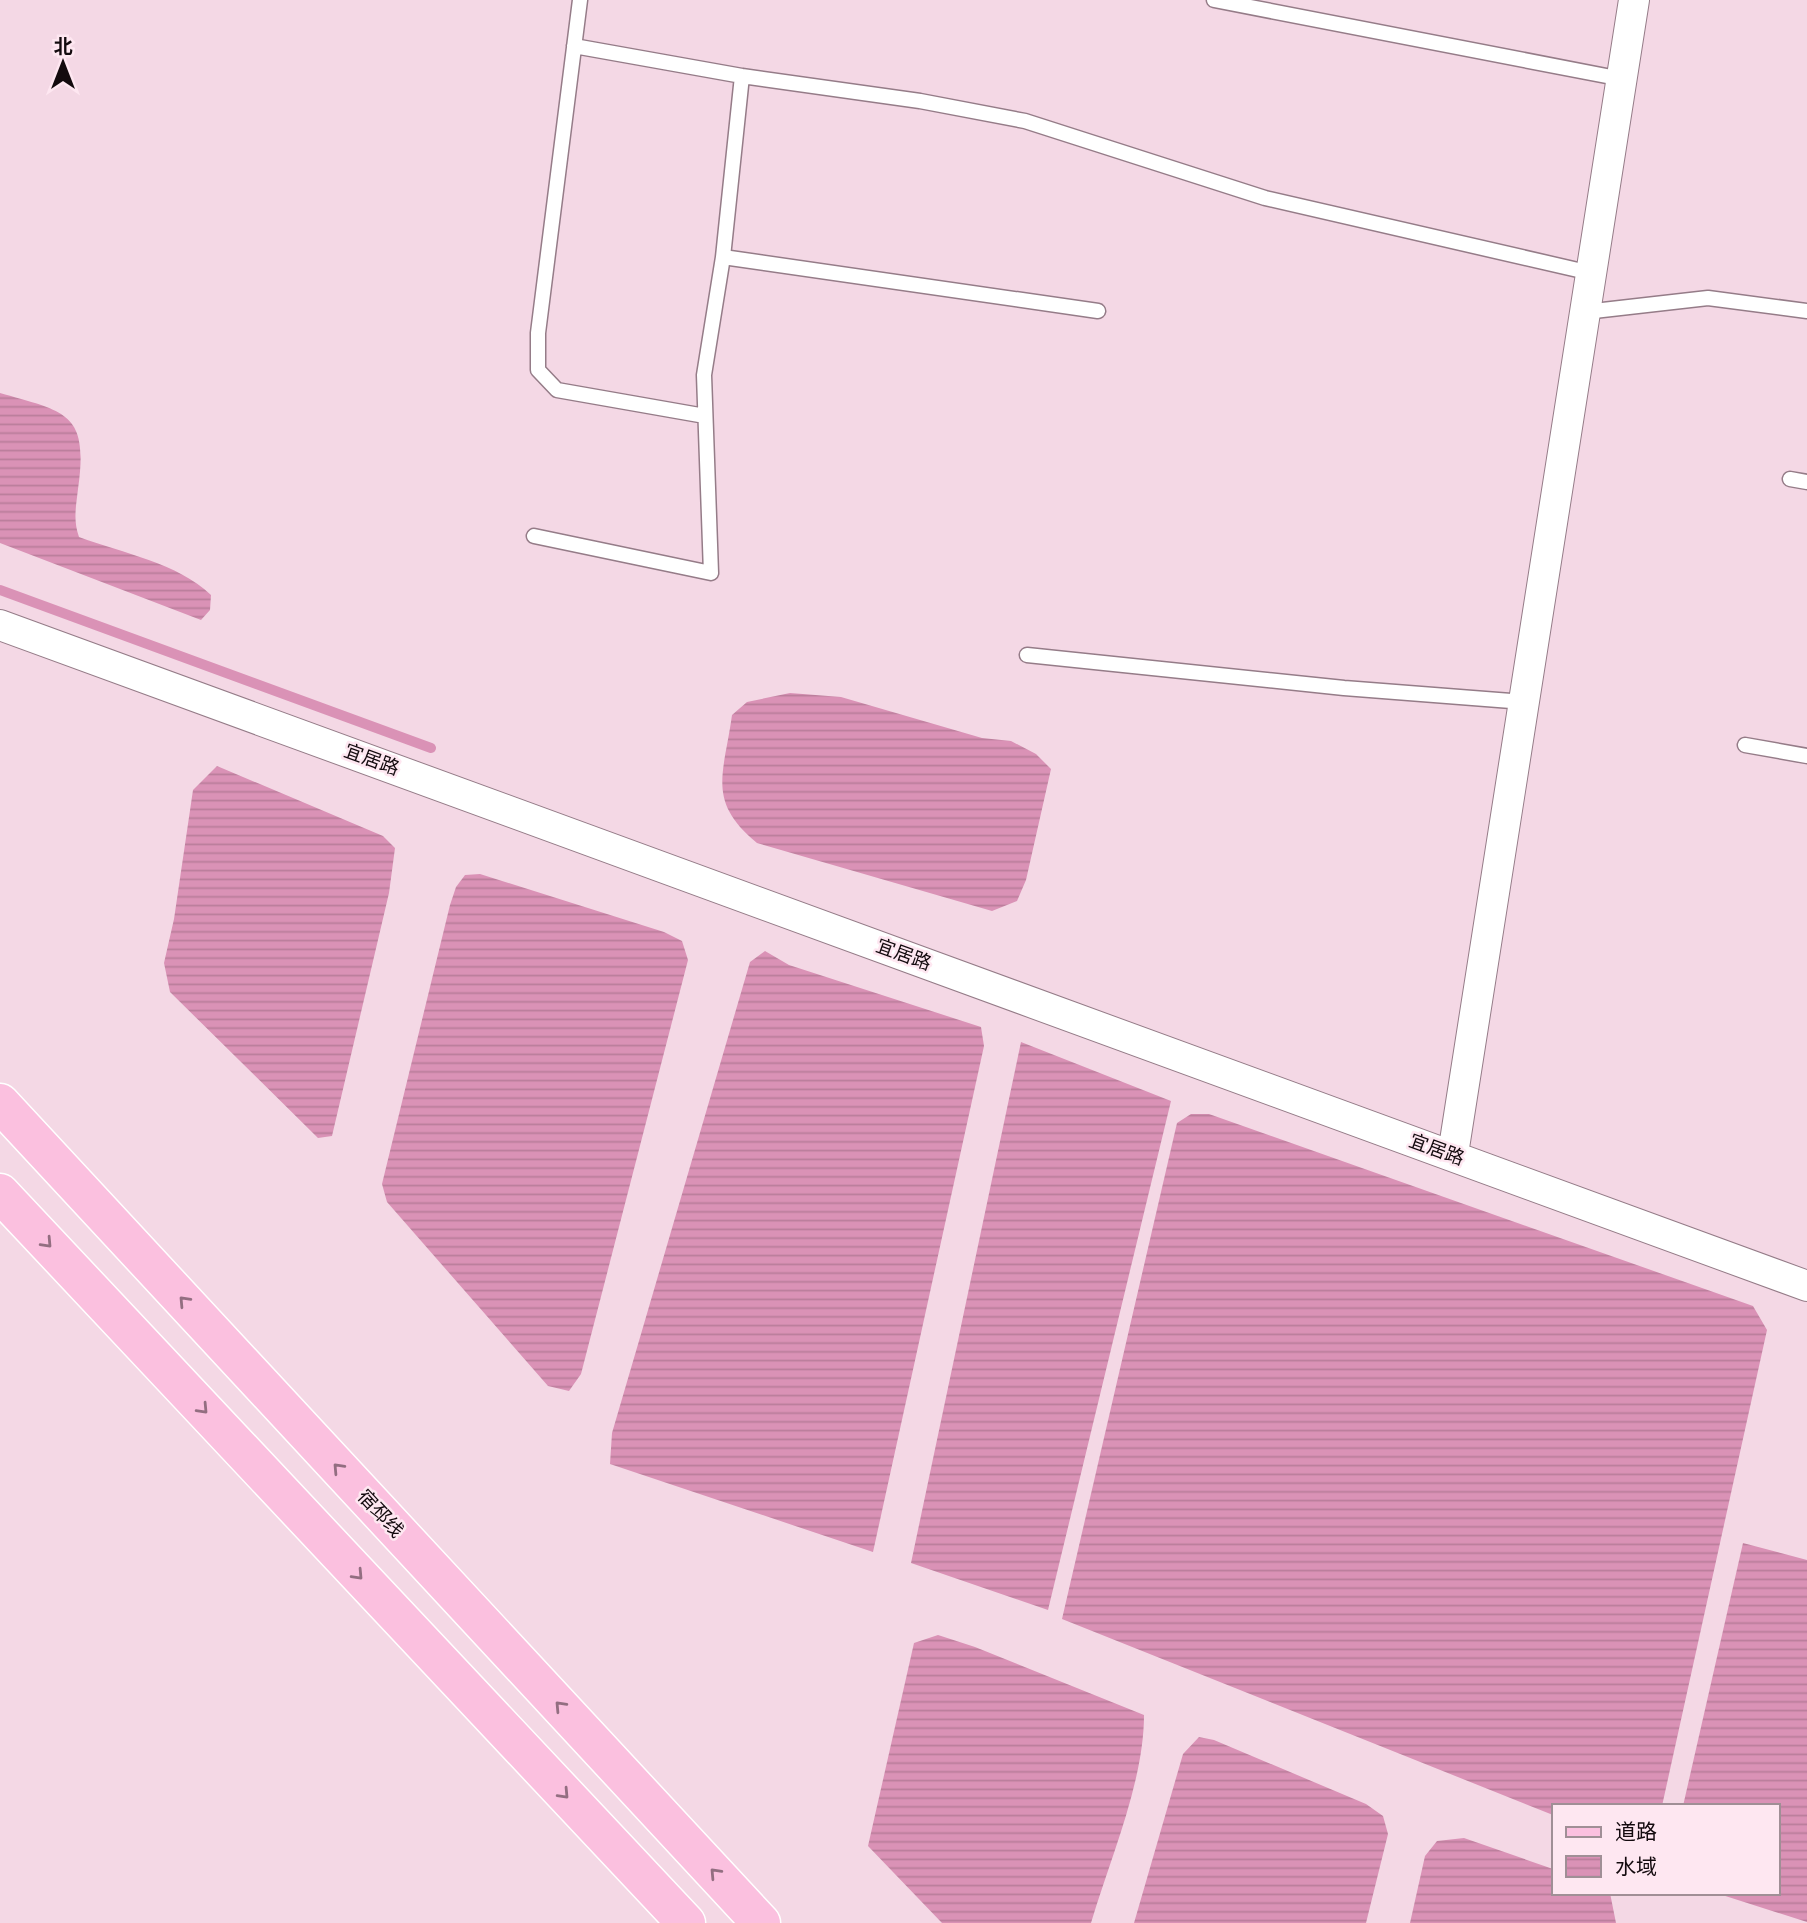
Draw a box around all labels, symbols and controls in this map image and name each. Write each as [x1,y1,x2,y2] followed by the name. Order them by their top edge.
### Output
[28,28,98,98] north arrow
[53,35,73,57] text: 北
[341,739,403,779] street label: 宜居路
[873,934,935,974] street label: 宜居路
[1406,1129,1468,1169] street label: 宜居路
[38,1235,51,1248] one-way arrow
[179,1296,192,1309] one-way arrow
[194,1401,207,1414] one-way arrow
[334,1463,347,1476] one-way arrow
[354,1485,408,1541] street label: 宿邳线
[350,1567,363,1580] one-way arrow
[556,1701,568,1714] one-way arrow
[556,1786,569,1799] one-way arrow
[1552,1804,1779,1895] legend
[1615,1819,1657,1844] text: 道路
[1615,1854,1657,1879] text: 水域
[710,1868,723,1881] one-way arrow

